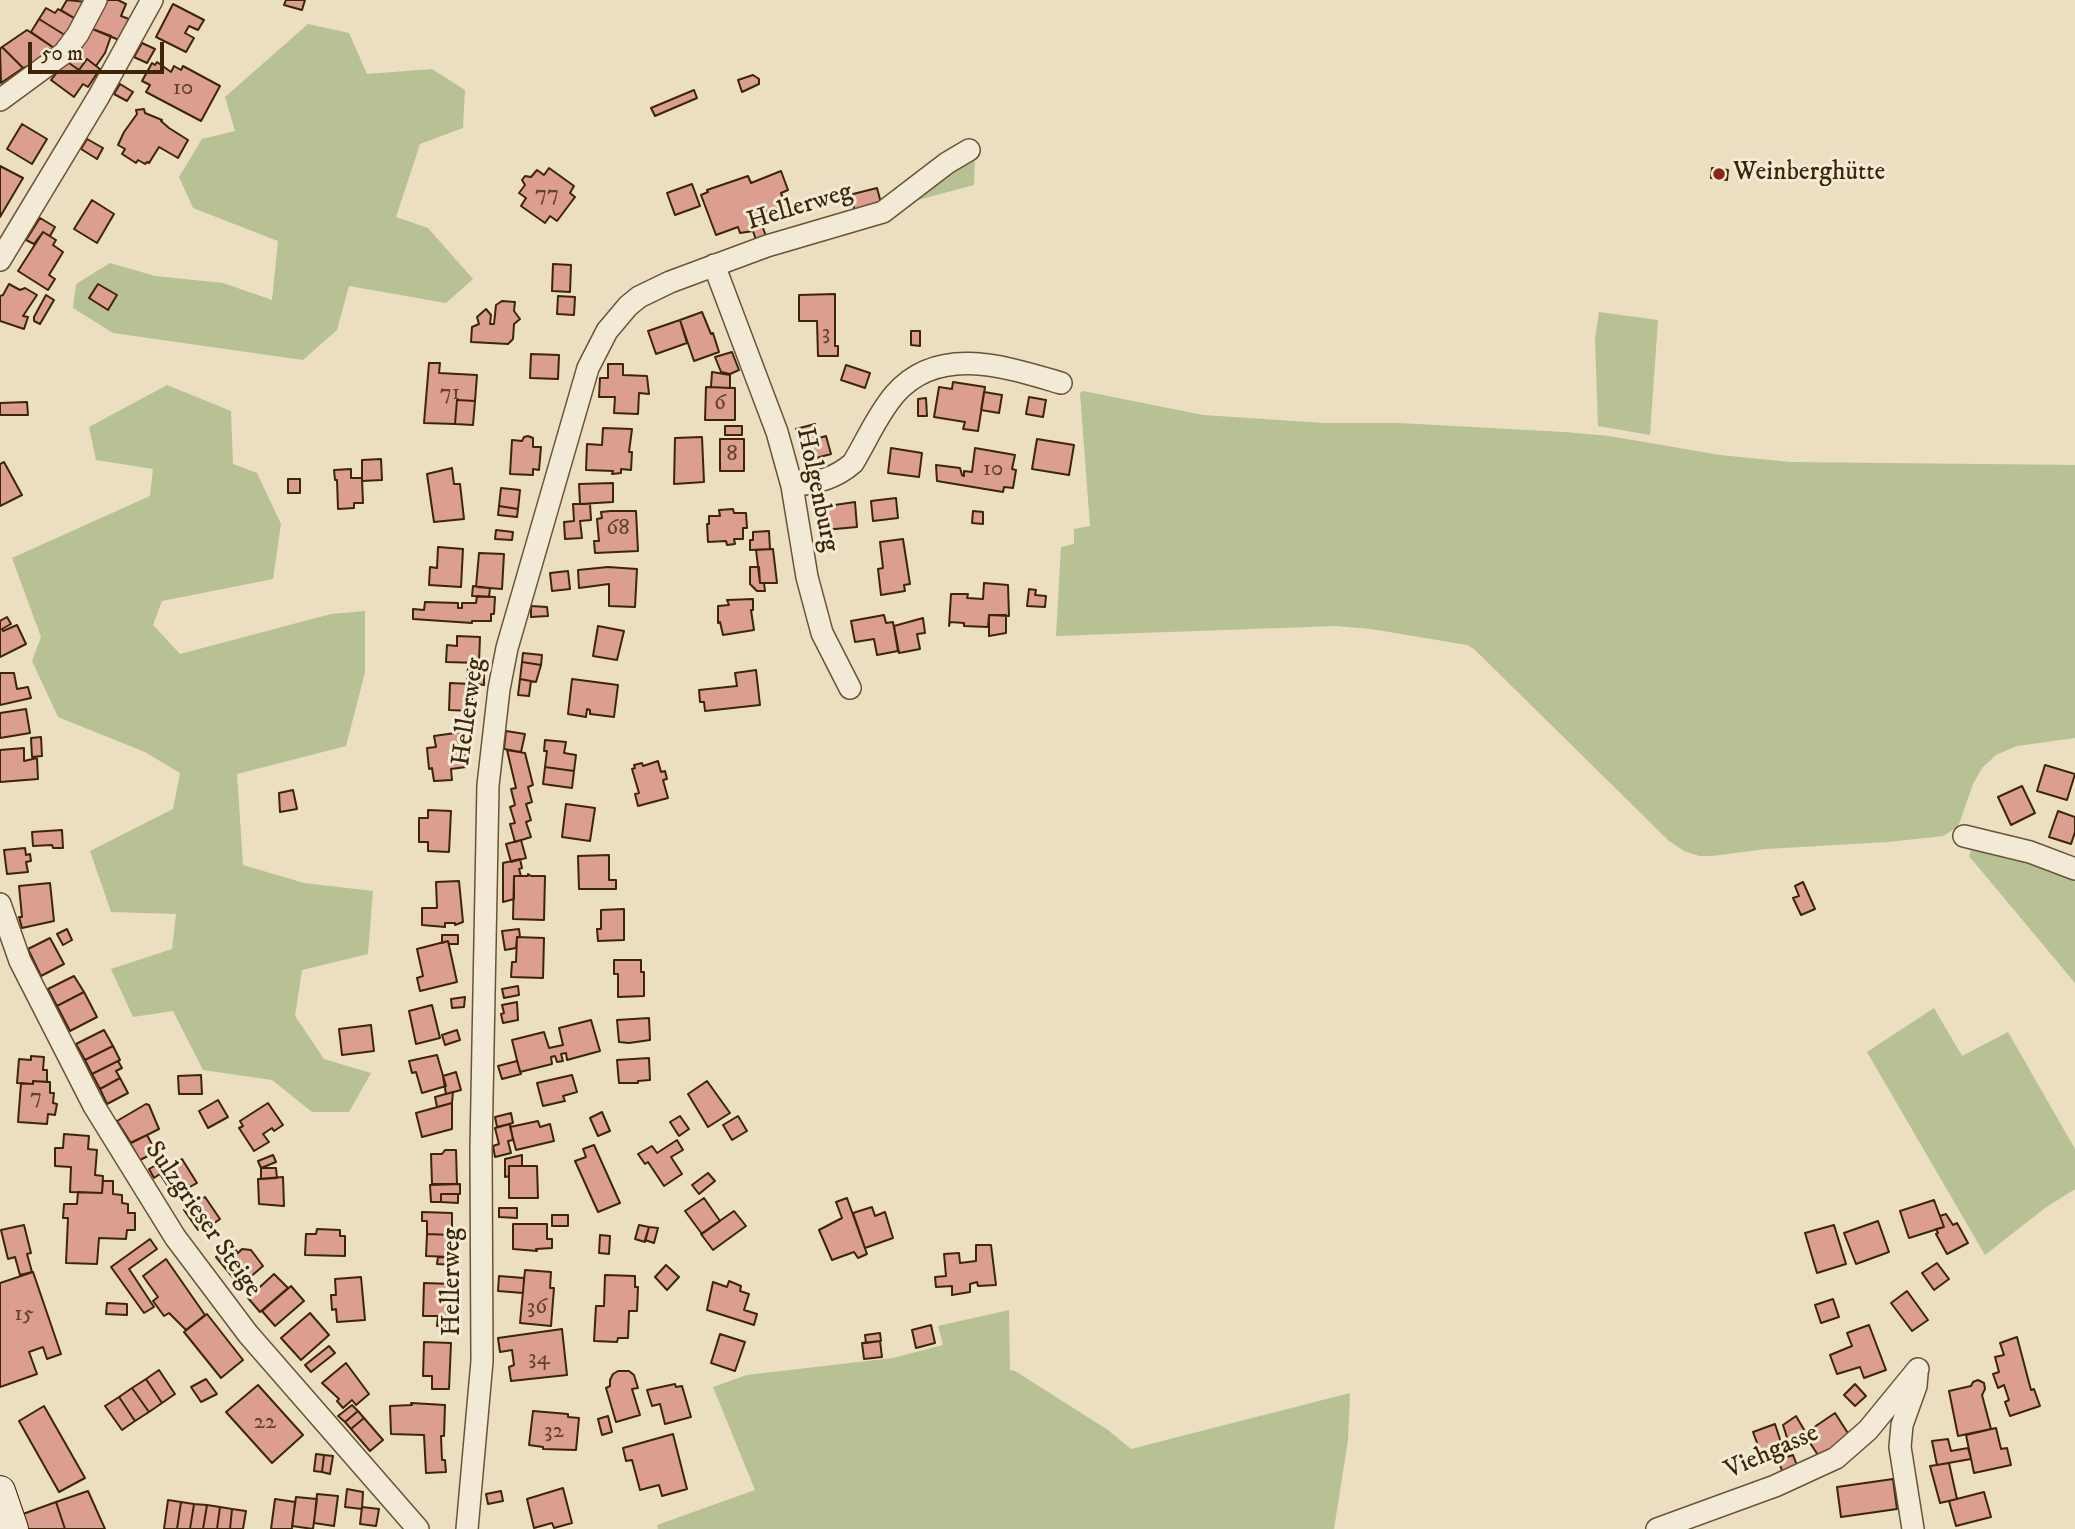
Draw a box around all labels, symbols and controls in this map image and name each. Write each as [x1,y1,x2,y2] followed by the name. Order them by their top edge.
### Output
[32,28,168,72] scale bar
[41,41,83,67] text: 50 m
[173,75,193,103] house number: 10
[1733,158,1885,190] place label: Weinberghütte
[1711,166,1727,182] marker: Weinberghütte
[744,177,856,239] street label: Hellerweg
[535,181,559,209] house number: 77
[822,320,830,348] house number: 3
[440,380,460,408] house number: 71
[714,390,726,418] house number: 6
[788,425,844,555] street label: Holgenburg
[726,441,738,469] house number: 8
[983,456,1003,484] house number: 10
[606,515,630,543] house number: 68
[447,656,493,768] street label: Hellerweg
[30,1084,42,1112] house number: 7
[137,1136,267,1304] street label: Sulzgrieser Steige
[438,1228,470,1336] street label: Hellerweg
[527,1294,547,1322] house number: 36
[14,1301,34,1329] house number: 15
[528,1345,550,1373] house number: 34
[254,1409,276,1437] house number: 22
[544,1418,564,1446] house number: 32
[1720,1419,1824,1487] street label: Viehgasse

